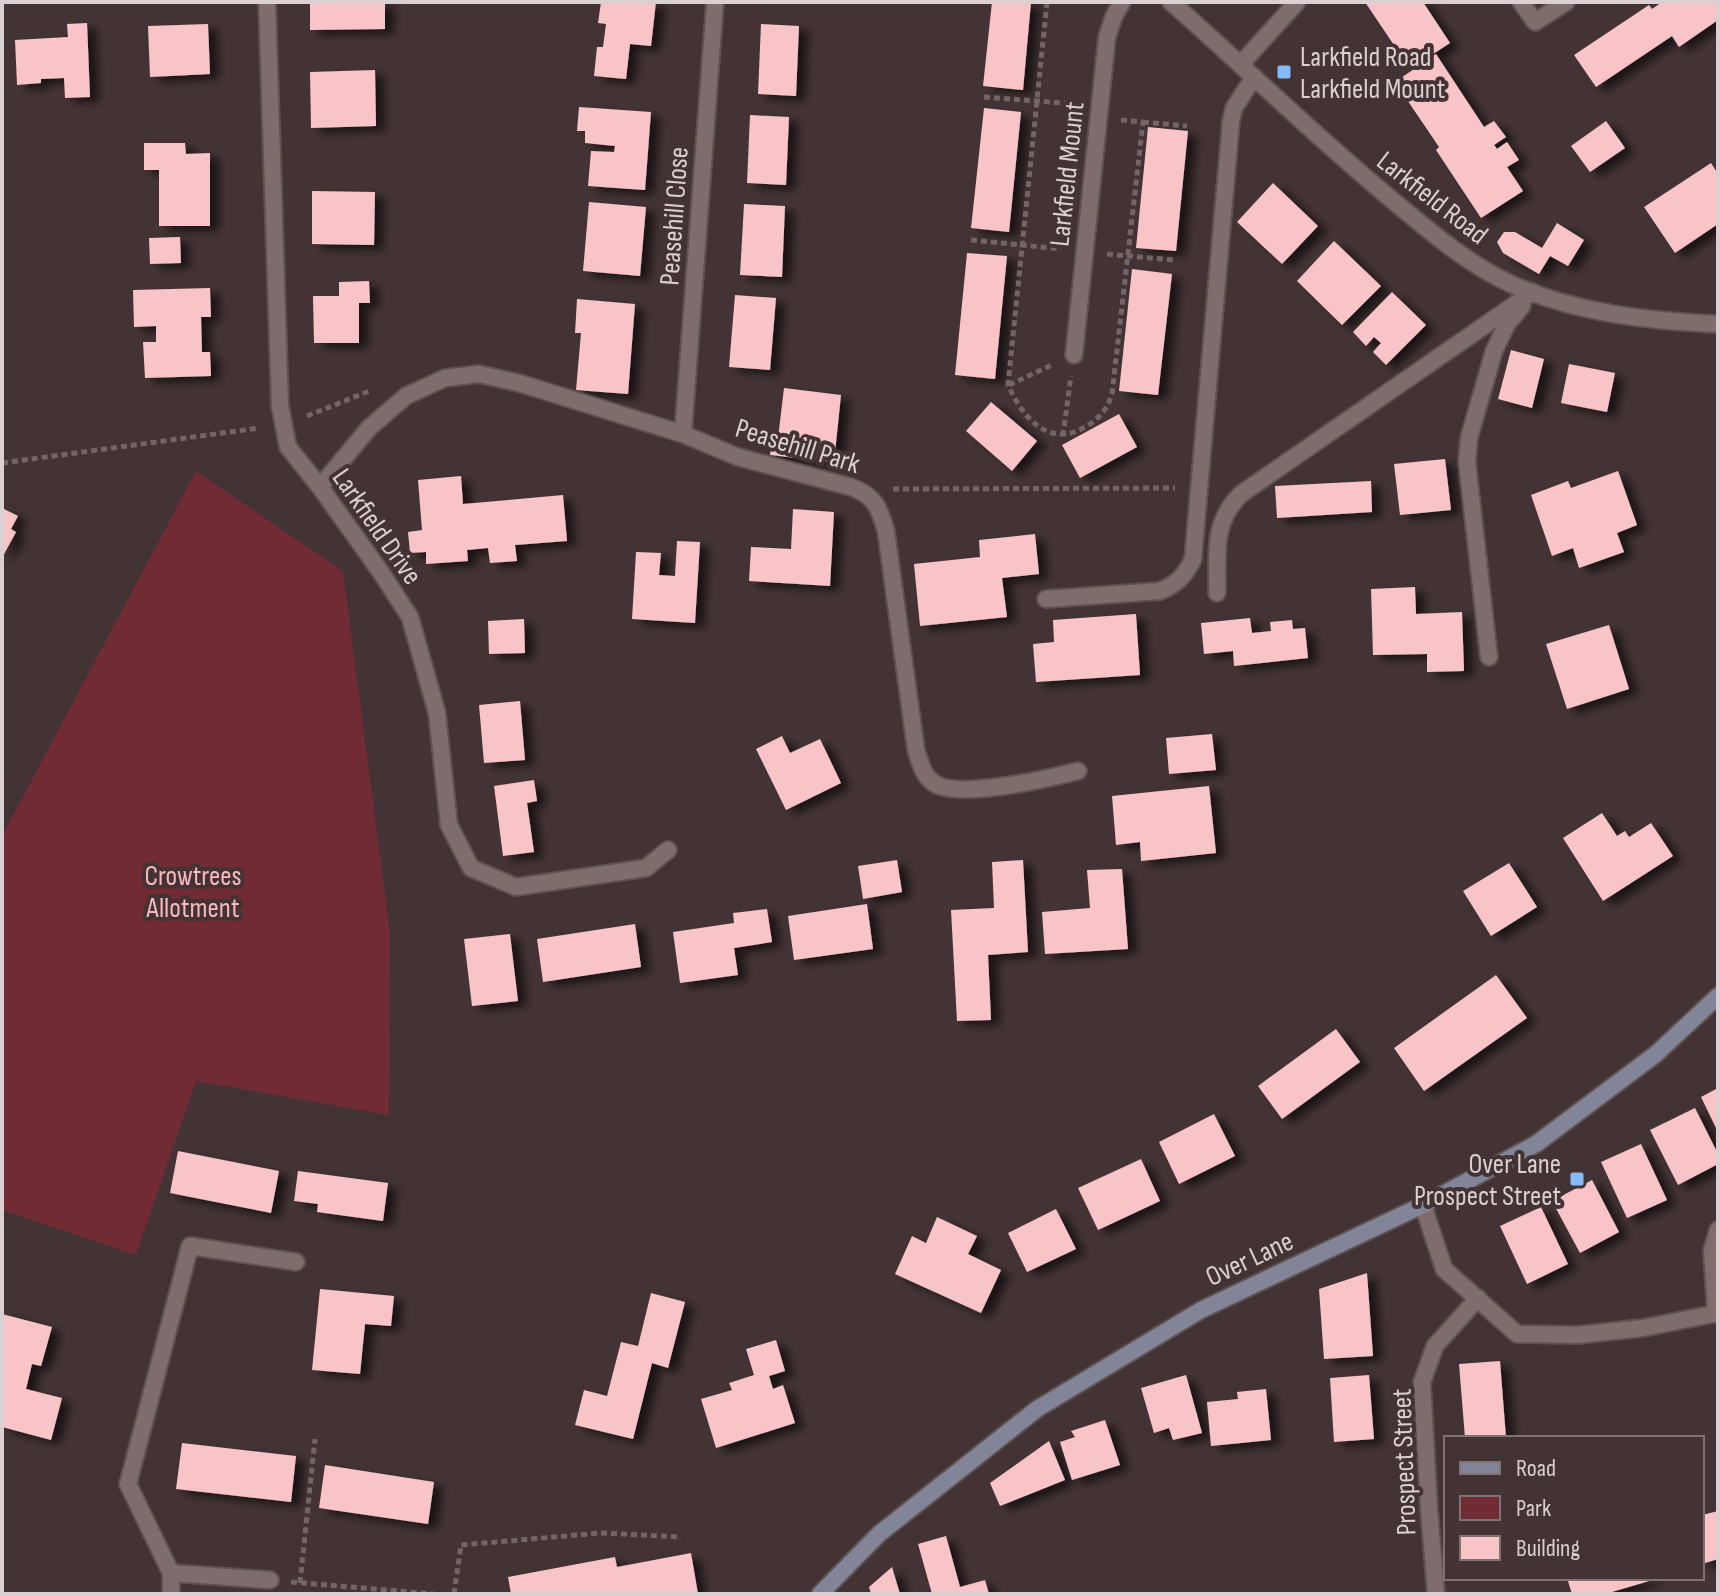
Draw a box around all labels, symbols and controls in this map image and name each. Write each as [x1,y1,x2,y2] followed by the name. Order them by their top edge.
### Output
[1300,41,1445,106] place label: Larkfield Road Larkfield Mount
[1275,63,1293,81] marker: Larkfield Road Larkfield Mount
[1043,100,1092,248] street label: Larkfield Mount
[1370,145,1494,252] street label: Larkfield Road
[653,146,696,287] street label: Peasehill Close
[731,412,864,481] street label: Peasehill Park
[325,463,429,591] street label: Larkfield Drive
[145,860,241,925] park label: Crowtrees Allotment
[1414,1148,1561,1213] place label: Over Lane Prospect Street
[1568,1170,1586,1188] marker: Over Lane Prospect Street
[1201,1225,1299,1294] street label: Over Lane
[1385,1388,1424,1536] street label: Prospect Street
[1444,1436,1704,1580] legend
[1516,1454,1556,1483] text: Road
[1516,1494,1551,1523] text: Park
[1516,1534,1580,1563] text: Building

